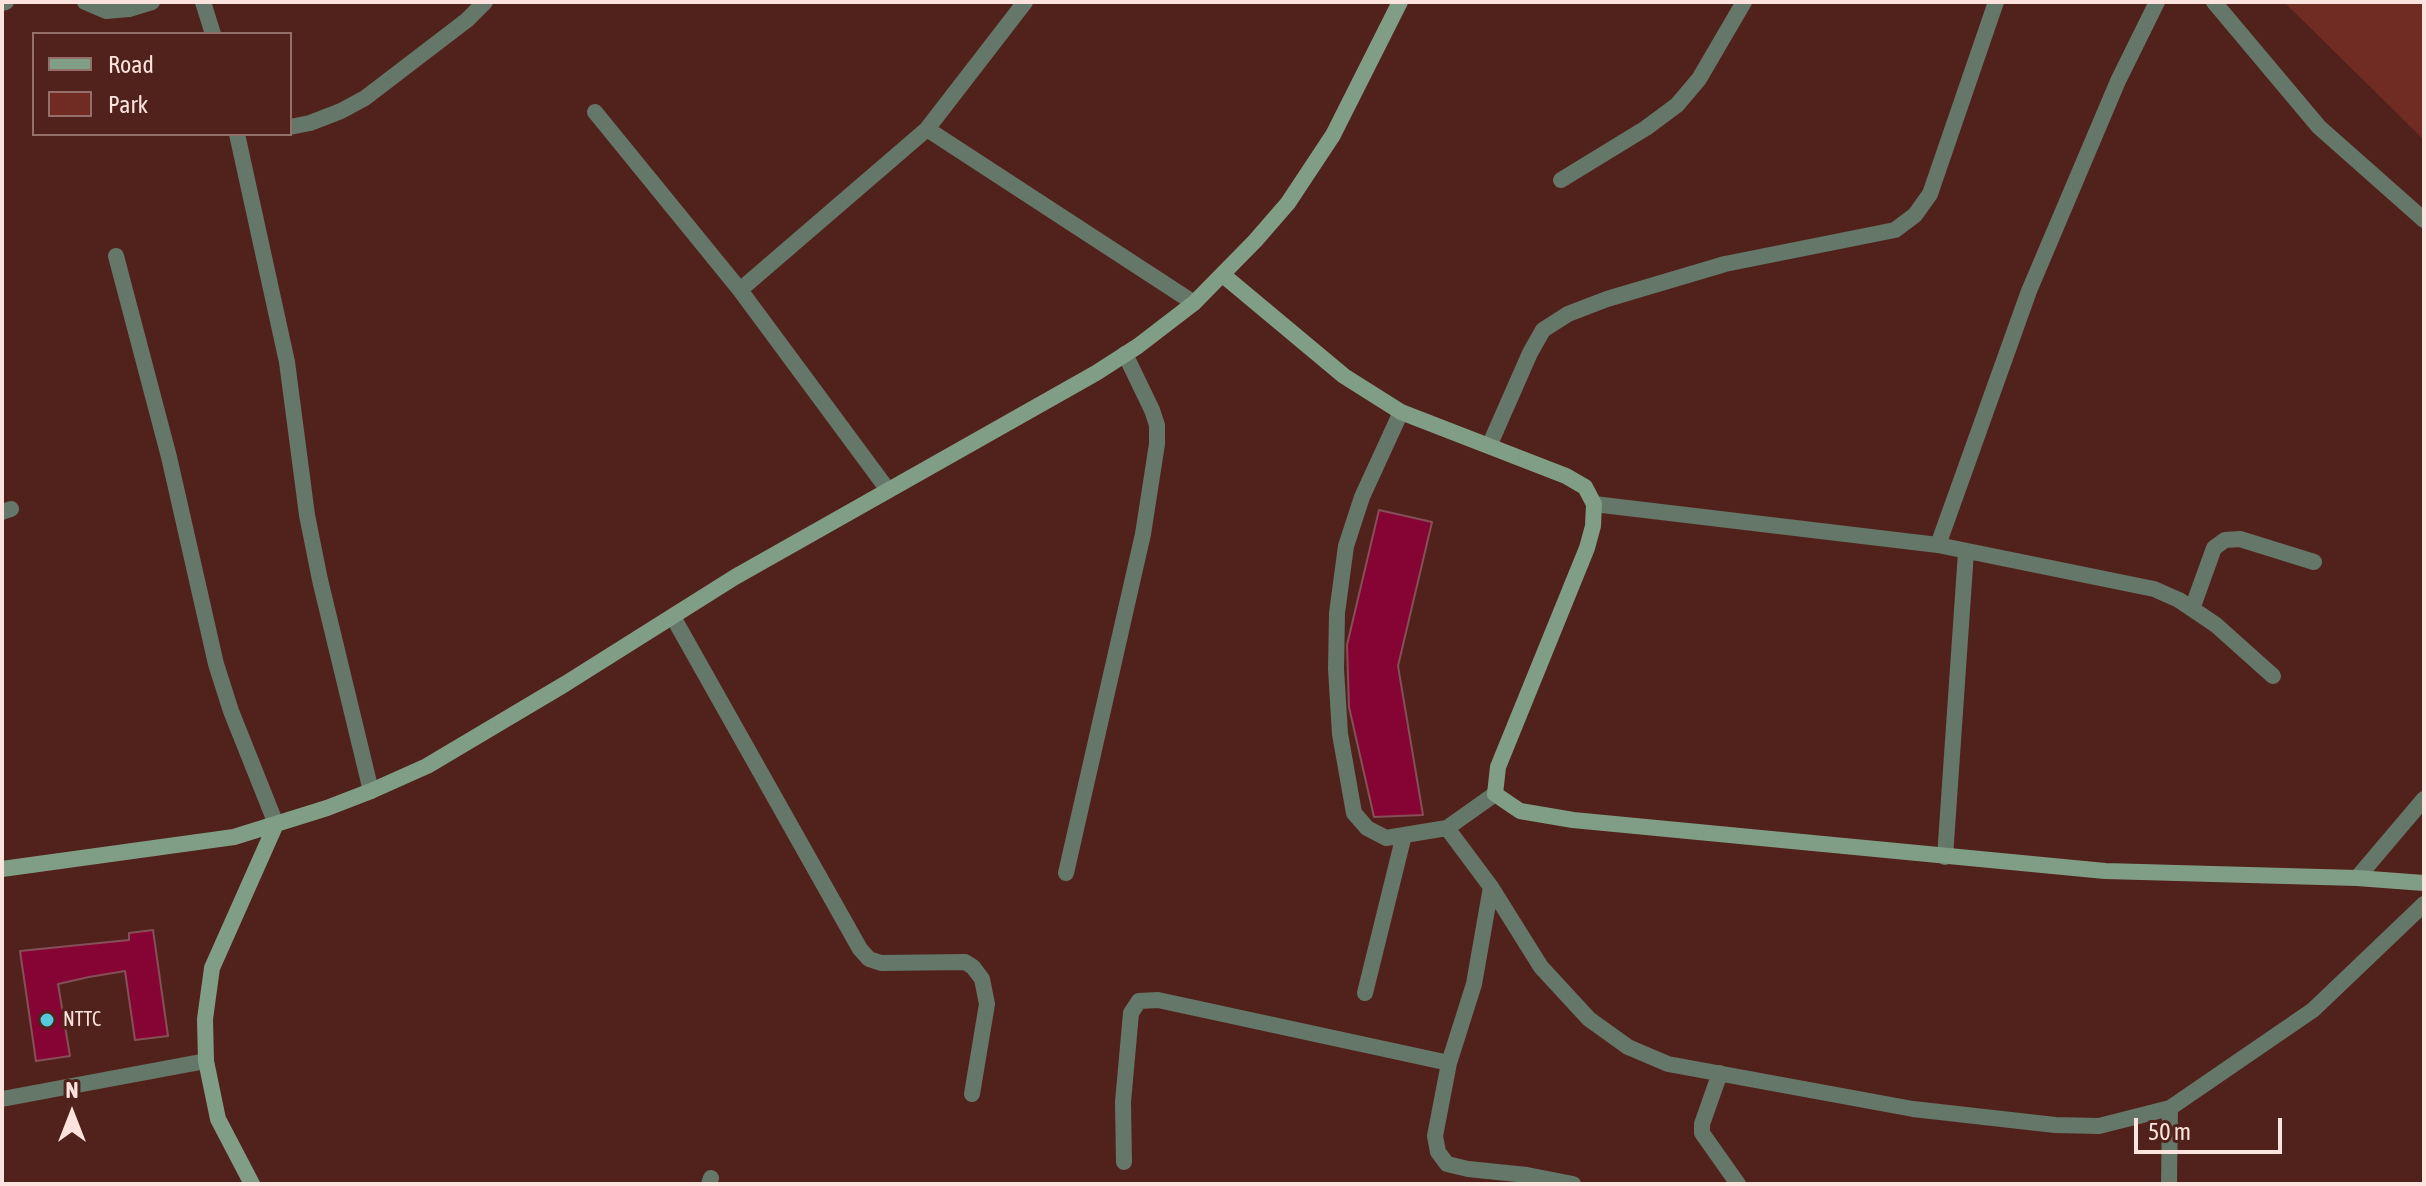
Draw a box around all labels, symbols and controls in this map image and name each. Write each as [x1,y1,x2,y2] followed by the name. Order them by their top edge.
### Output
[32,32,292,136] legend
[108,51,154,78] text: Road
[108,91,148,118] text: Park
[63,1008,101,1032] place label: NTTC
[38,1011,56,1029] marker: NTTC
[32,1074,112,1154] north arrow
[66,1077,78,1103] text: N
[2138,1102,2286,1152] scale bar
[2148,1118,2191,1145] text: 50 m

